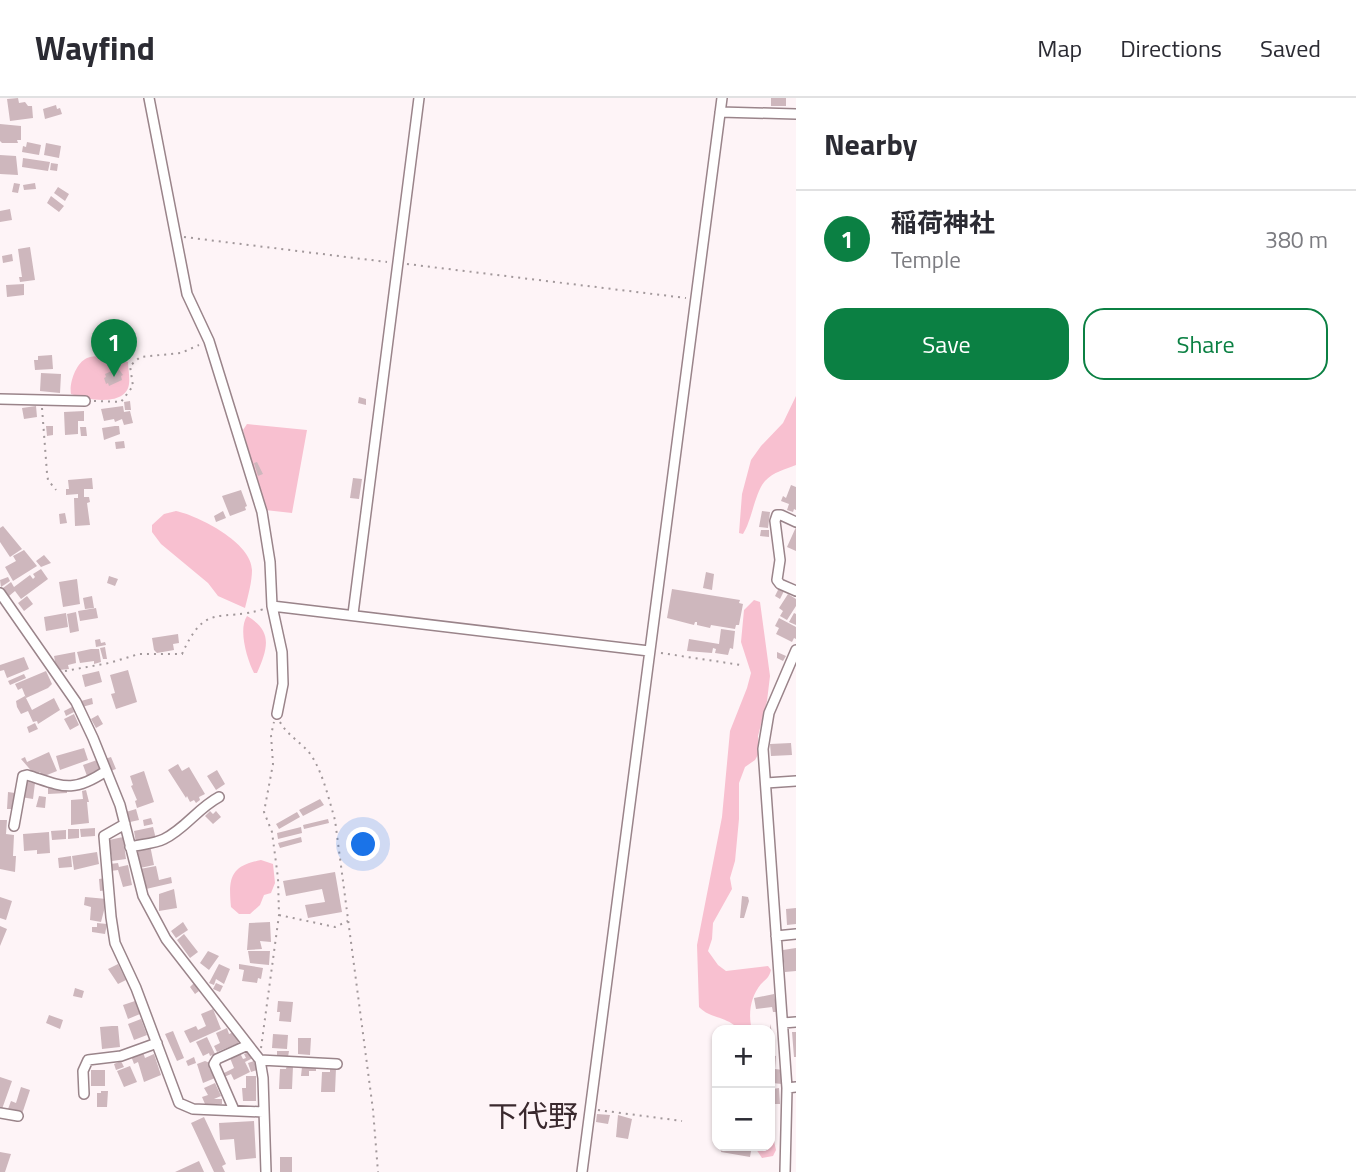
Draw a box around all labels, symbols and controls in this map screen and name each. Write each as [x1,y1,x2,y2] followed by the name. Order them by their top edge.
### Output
[35,23,155,73] text: Wayfind
[1037,30,1082,66] text: Map
[1120,30,1222,66] text: Directions
[1260,30,1321,66] text: Saved
[824,121,917,167] text: Nearby
[891,203,995,242] text: 稲荷神社
[841,222,853,257] text: 1
[1265,222,1328,257] text: 380 m
[891,242,961,277] text: Temple
[824,308,1069,380] button: Save
[1083,308,1328,380] button: Share
[91,319,137,377] pin: 1
[346,827,380,861] your location
[712,1025,775,1151] map controls
[712,1025,775,1088] button: +
[712,1088,775,1151] button: −
[488,1093,578,1139] district label: 下代野

